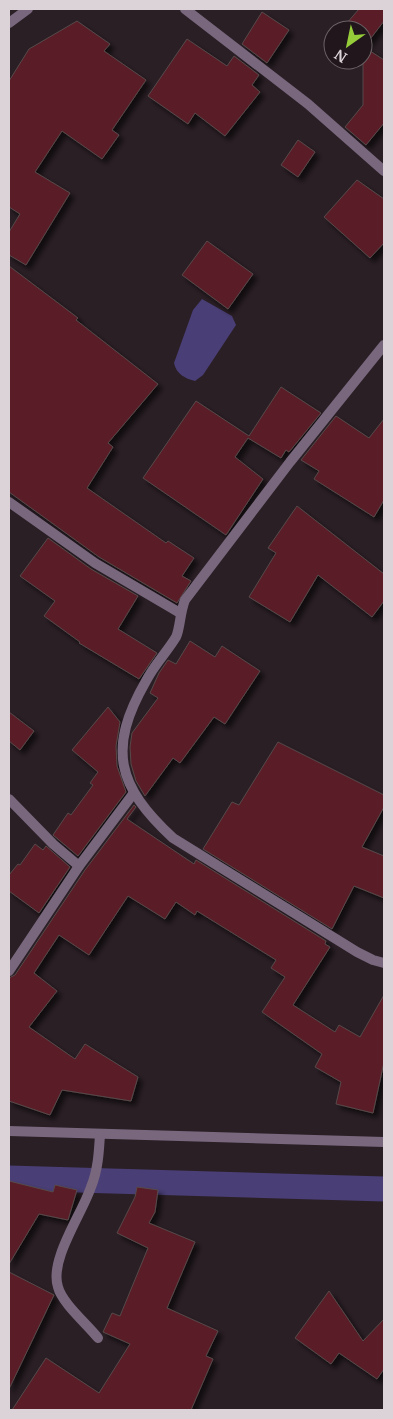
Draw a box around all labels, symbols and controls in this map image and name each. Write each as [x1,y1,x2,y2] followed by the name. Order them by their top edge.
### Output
[323,20,373,70] north arrow
[331,45,350,66] text: N

